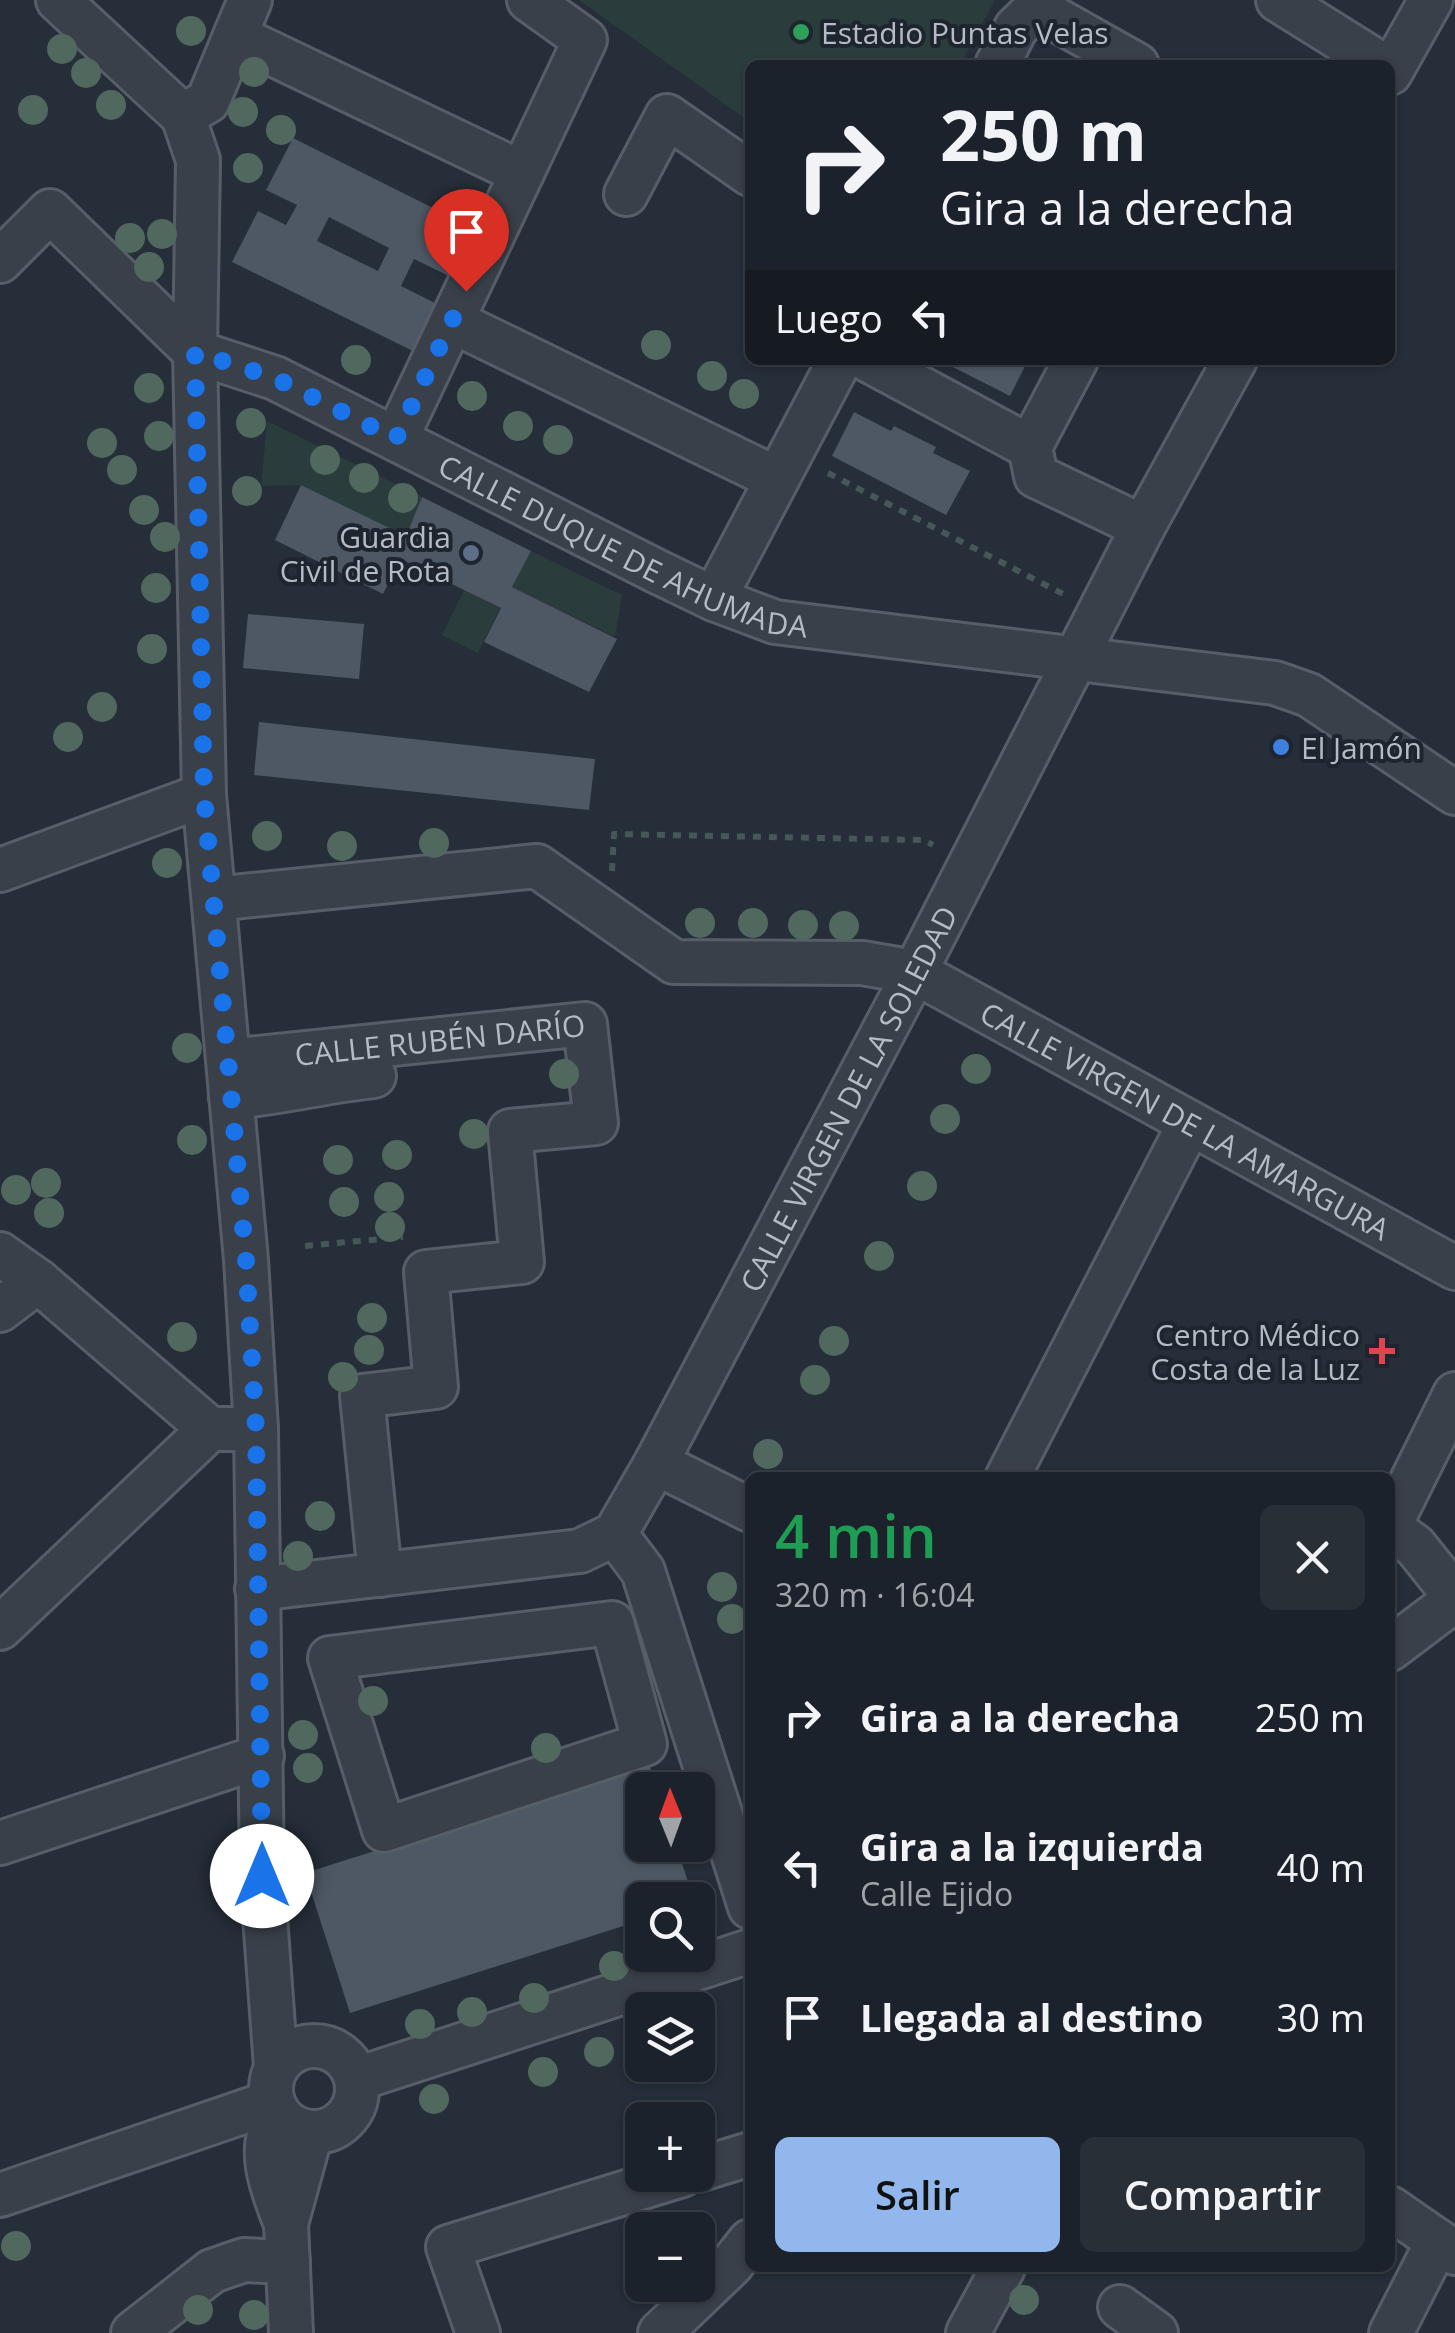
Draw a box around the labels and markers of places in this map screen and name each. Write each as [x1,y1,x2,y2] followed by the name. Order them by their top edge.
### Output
[821,12,1109,53] place label: Estadio Puntas Velas
[790,21,812,43] marker: Estadio Puntas Velas
[424,189,509,292] pin
[280,516,451,591] place label: Guardia Civil de Rota
[460,542,482,564] marker: Guardia Civil de Rota
[1301,727,1422,768] place label: El Jamón
[1270,736,1292,758] marker: El Jamón
[1150,1314,1360,1389] place label: Centro Médico Costa de la Luz
[1369,1338,1395,1364] marker: Centro Médico Costa de la Luz

